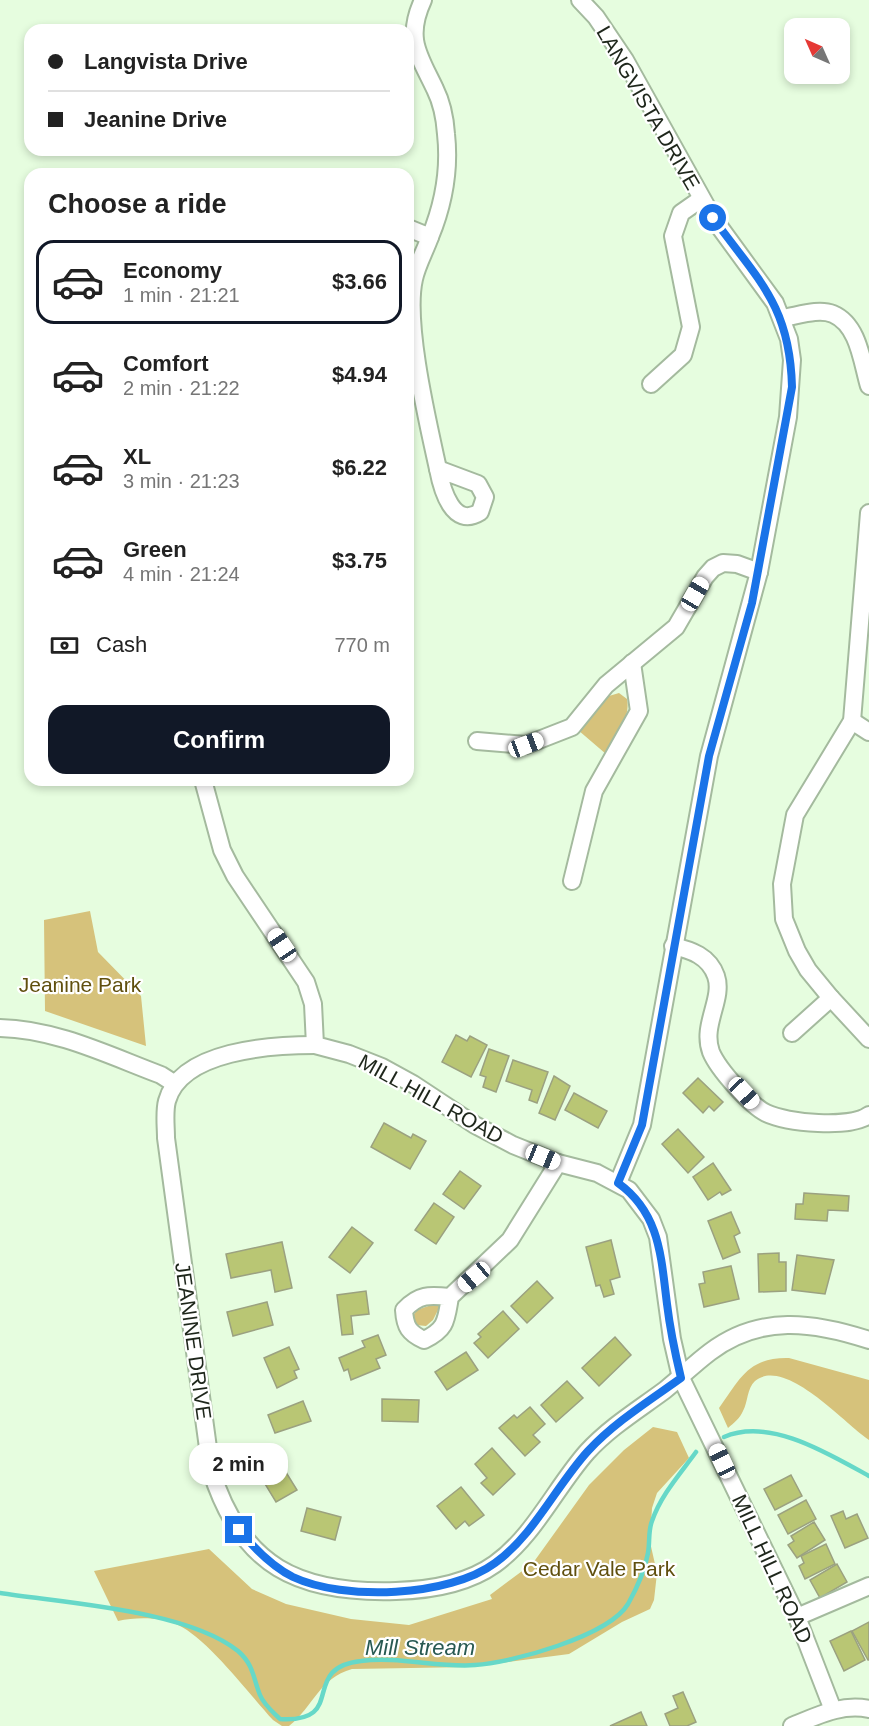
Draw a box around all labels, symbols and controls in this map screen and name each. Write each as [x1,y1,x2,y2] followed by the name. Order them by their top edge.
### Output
[784,18,850,84] north arrow
[784,18,850,84] map controls
[592,22,705,194] street label: LANGVISTA DRIVE
[84,49,248,74] text: Langvista Drive
[84,107,227,132] text: Jeanine Drive
[48,189,227,219] text: Choose a ride
[699,204,726,231] route start
[51,255,105,309] icon: car
[123,258,222,283] text: Economy
[332,269,387,294] text: $3.66
[123,284,240,306] text: 1 min · 21:21
[51,348,105,402] icon: car
[123,351,209,376] text: Comfort
[332,362,387,387] text: $4.94
[123,377,240,399] text: 2 min · 21:22
[51,441,105,495] icon: car
[123,444,151,469] text: XL
[332,455,387,480] text: $6.22
[123,470,240,492] text: 3 min · 21:23
[51,534,105,588] icon: car
[123,537,187,562] text: Green
[332,548,387,573] text: $3.75
[123,563,240,585] text: 4 min · 21:24
[678,574,712,614] car
[48,629,81,662] icon: cash
[96,632,147,657] text: Cash
[334,634,390,656] text: 770 m
[48,705,390,774] button: Confirm
[506,730,546,760] car
[264,925,300,965] car
[19,973,142,996] park label: Jeanine Park
[355,1049,508,1148] street label: MILL HILL ROAD
[725,1074,763,1112] car
[523,1142,563,1172] car
[454,1259,494,1295] car
[171,1261,216,1421] street label: JEANINE DRIVE
[706,1441,738,1481] car
[190,1443,288,1485] callout: 2 min
[212,1453,265,1475] text: 2 min
[728,1491,817,1647] street label: MILL HILL ROAD
[225,1516,252,1543] route end
[523,1557,676,1580] park label: Cedar Vale Park
[365,1635,475,1660] water label: Mill Stream

